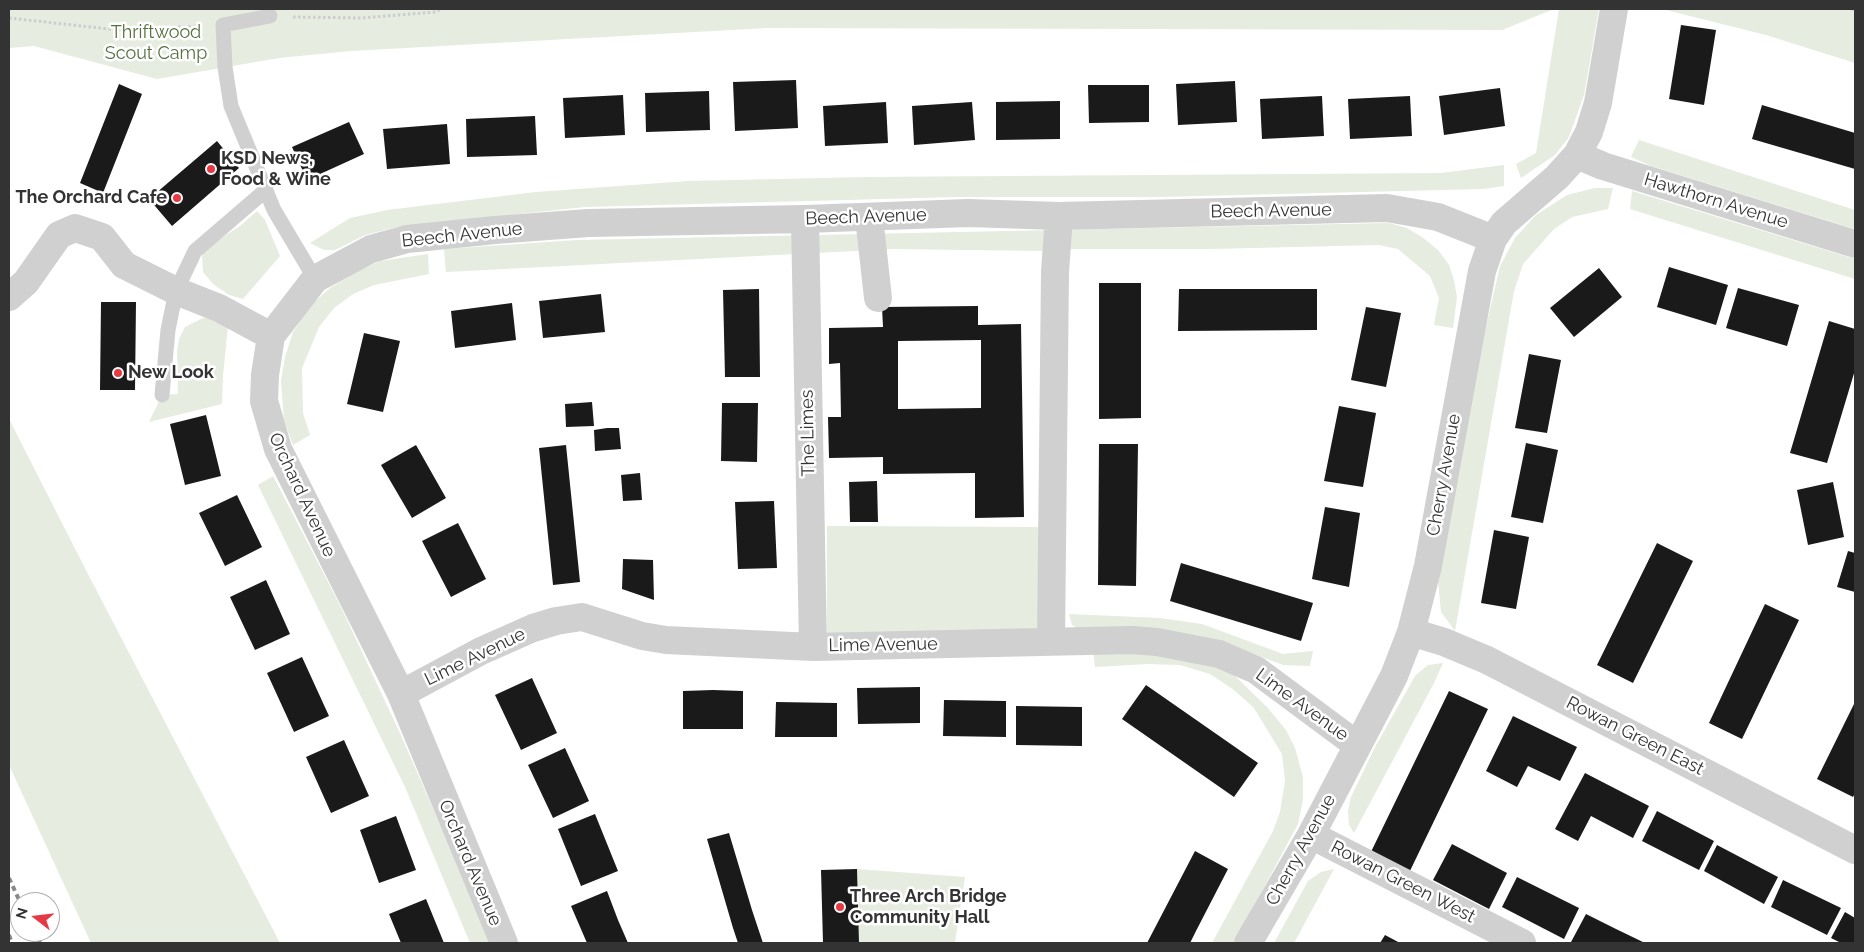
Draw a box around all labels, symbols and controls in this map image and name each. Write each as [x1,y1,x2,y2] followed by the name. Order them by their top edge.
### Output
[105,22,207,64] park label: Thriftwood Scout Camp
[221,148,331,190] place label: KSD News, Food & Wine
[205,163,217,175] marker: KSD News, Food & Wine
[1642,169,1790,233] street label: Hawthorn Avenue
[15,187,167,209] place label: The Orchard Cafe
[171,192,183,204] marker: The Orchard Cafe
[1210,199,1332,223] street label: Beech Avenue
[805,204,927,230] street label: Beech Avenue
[401,218,523,252] street label: Beech Avenue
[128,362,214,384] place label: New Look
[112,367,124,379] marker: New Look
[796,389,820,477] street label: The Limes
[1423,412,1465,538] street label: Cherry Avenue
[264,429,340,561] street label: Orchard Avenue
[421,623,529,691] street label: Lime Avenue
[828,633,938,657] street label: Lime Avenue
[1251,664,1353,746] street label: Lime Avenue
[1563,692,1707,780] street label: Rowan Green East
[1262,791,1340,909] street label: Cherry Avenue
[434,797,506,929] street label: Orchard Avenue
[1327,836,1479,928] street label: Rowan Green West
[850,886,1007,929] place label: Three Arch Bridge Community Hall
[10,892,60,942] north arrow
[834,901,846,913] marker: Three Arch Bridge Community Hall
[12,906,31,920] text: N

